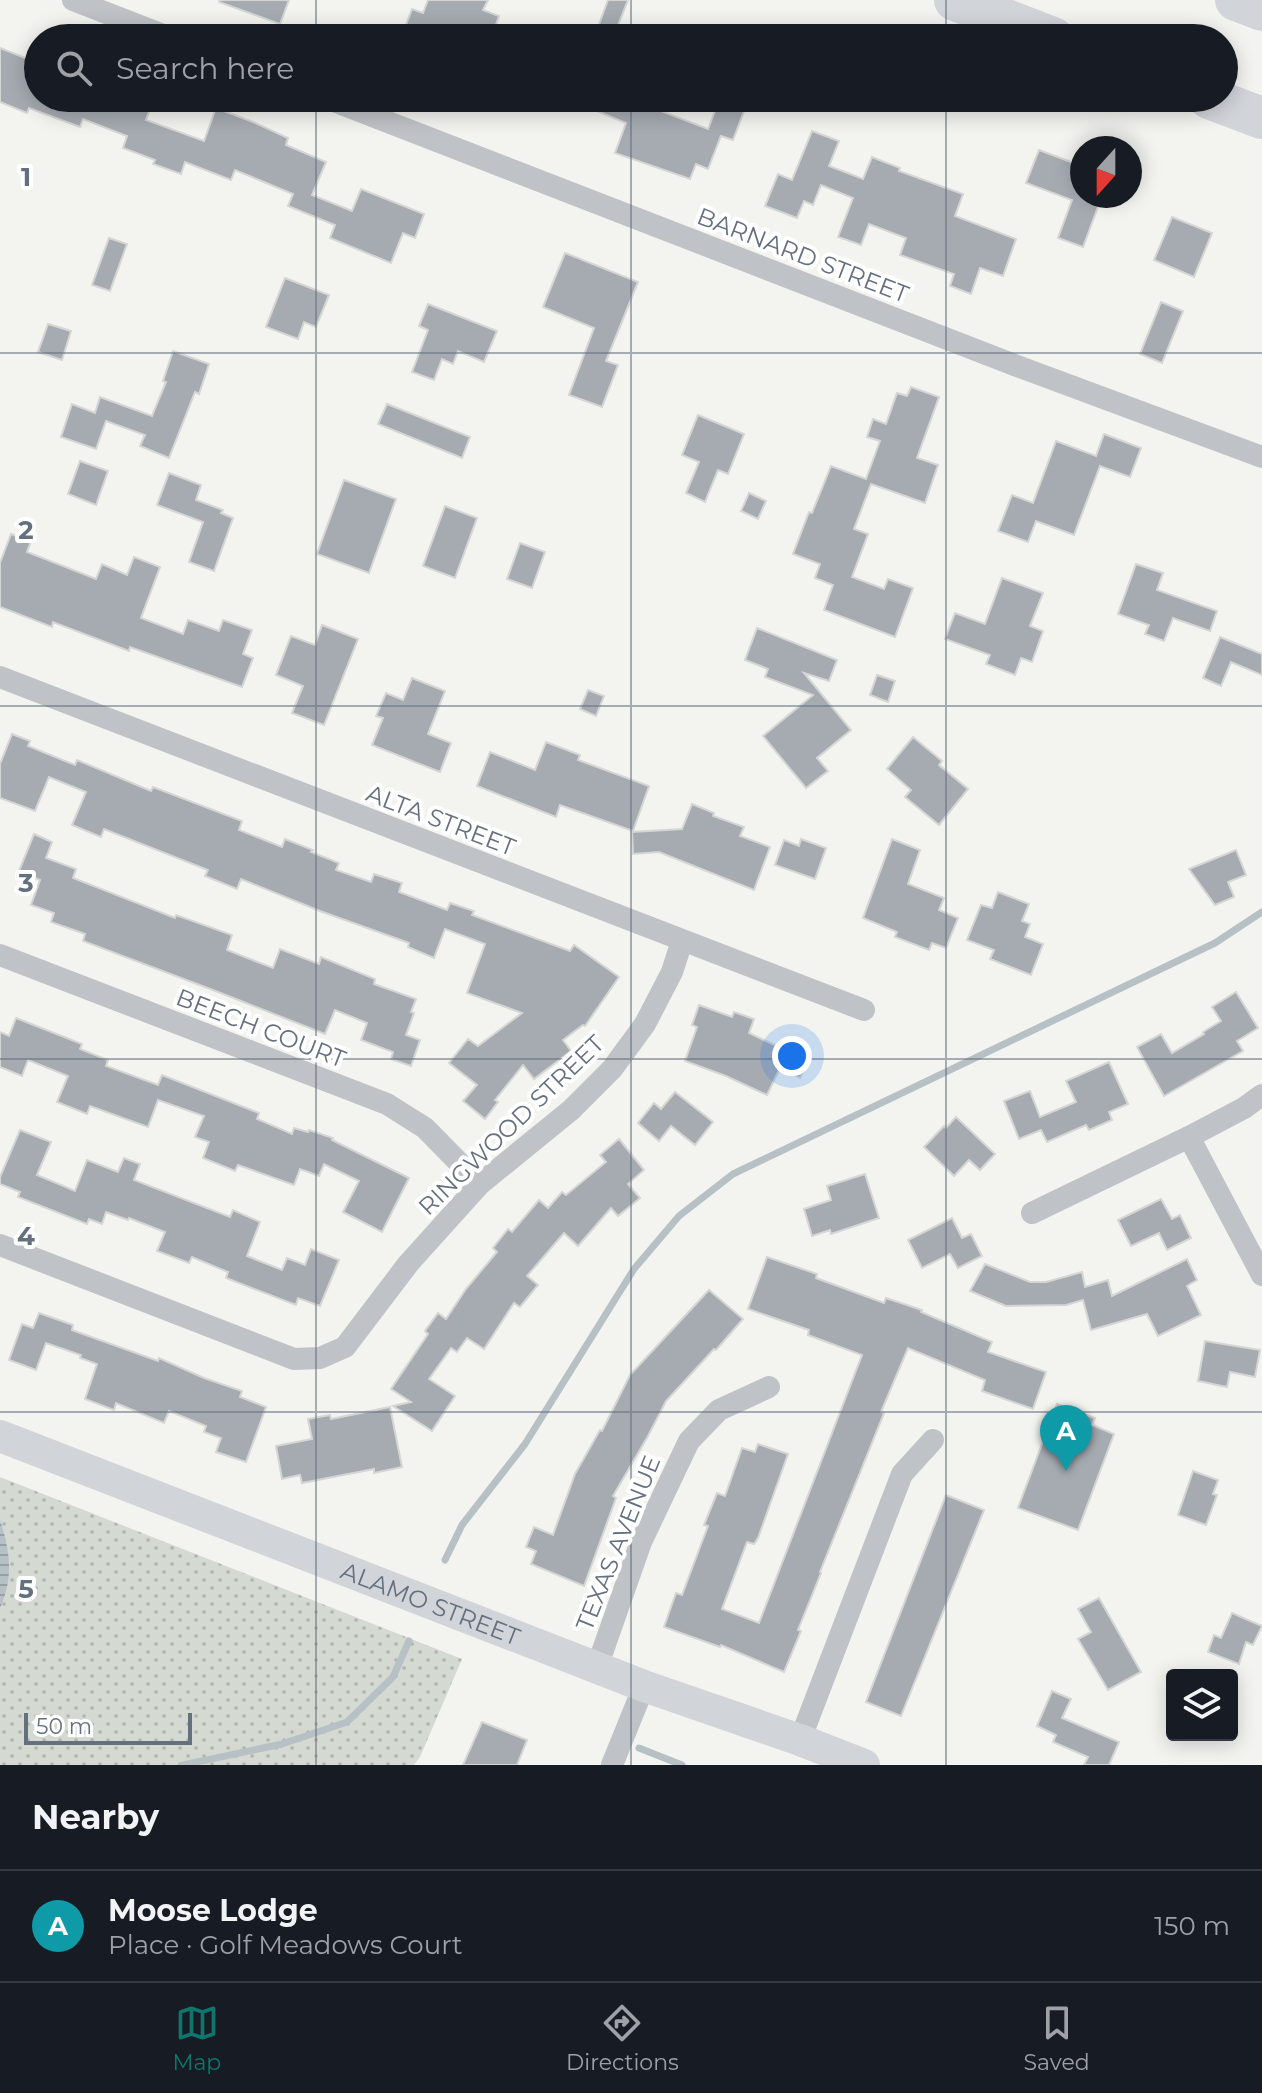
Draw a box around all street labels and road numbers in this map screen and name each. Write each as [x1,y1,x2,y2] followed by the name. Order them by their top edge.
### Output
[693,201,913,309] street label: BARNARD STREET
[362,778,520,862] street label: ALTA STREET
[172,982,350,1074] street label: BEECH COURT
[412,1029,610,1221] street label: RINGWOOD STREET
[570,1451,666,1635] street label: TEXAS AVENUE
[337,1555,524,1651] street label: ALAMO STREET

